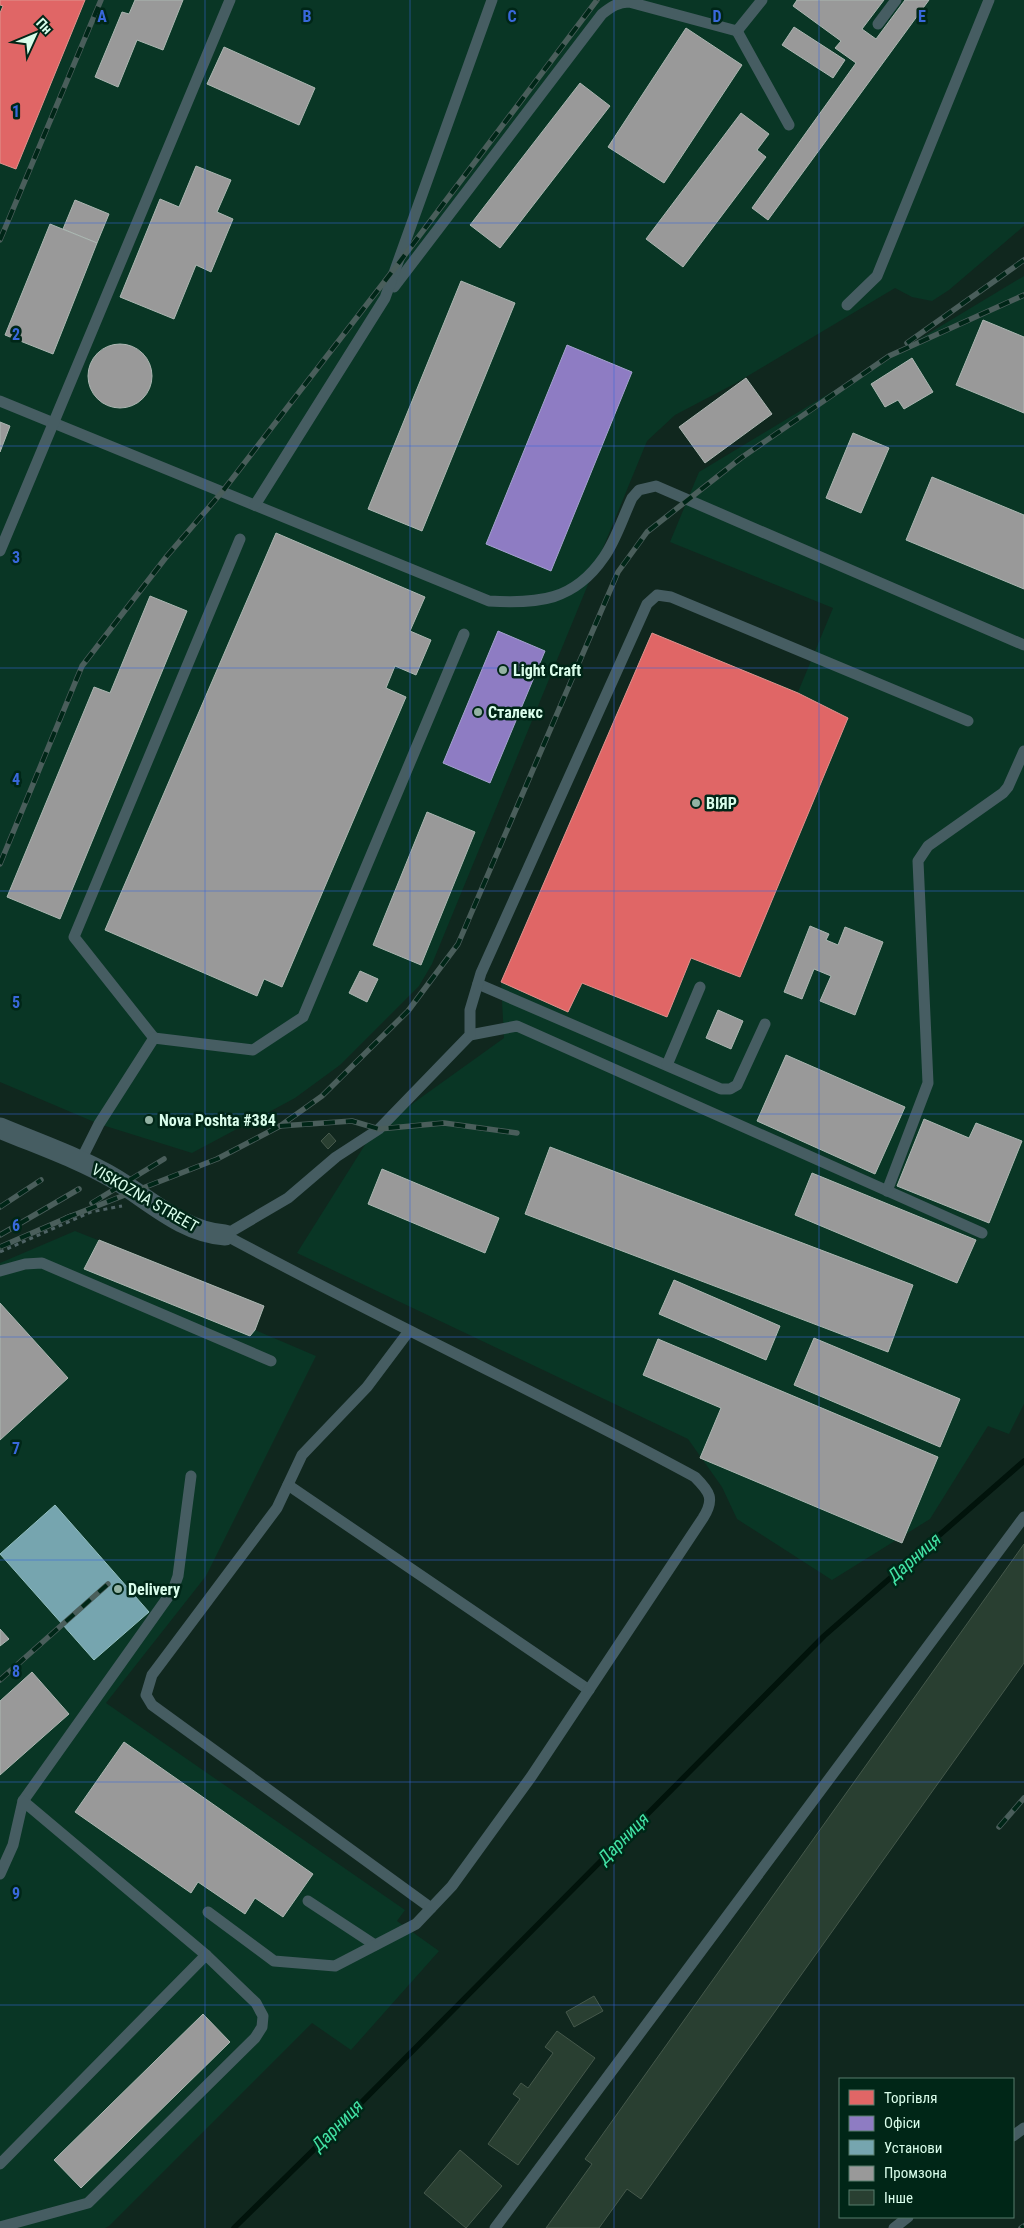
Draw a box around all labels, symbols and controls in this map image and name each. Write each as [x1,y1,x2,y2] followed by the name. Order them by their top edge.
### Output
[97,7,107,26] text: A
[303,7,312,26] text: B
[507,7,517,26] text: C
[712,7,722,26] text: D
[918,7,926,26] text: E
[10,10,60,60] north arrow
[33,15,56,37] text: Пн
[12,102,20,121] text: 1
[12,325,20,344] text: 2
[12,548,20,567] text: 3
[513,661,581,680] place label: Light Craft
[497,664,509,676] marker: Light Craft
[488,703,543,722] place label: Сталекс
[472,706,484,718] marker: Сталекс
[12,770,20,789] text: 4
[706,794,737,813] place label: ВІЯР
[690,797,702,809] marker: ВІЯР
[12,993,20,1012] text: 5
[159,1111,276,1130] place label: Nova Poshta #384
[143,1114,155,1126] marker: Nova Poshta #384
[88,1160,202,1236] street label: VISKOZNA STREET
[12,1216,20,1235] text: 6
[12,1439,20,1458] text: 7
[882,1528,945,1587] water label: Дарниця
[128,1580,180,1599] place label: Delivery
[112,1583,124,1595] marker: Delivery
[12,1662,20,1681] text: 8
[592,1808,653,1869] water label: Дарниця
[12,1884,20,1903] text: 9
[839,2078,1014,2218] legend
[884,2089,937,2107] text: Торгівля
[306,2095,367,2156] water label: Дарниця
[884,2114,920,2132] text: Офіси
[884,2139,942,2157] text: Установи
[884,2164,947,2182] text: Промзона
[884,2189,913,2207] text: Інше

